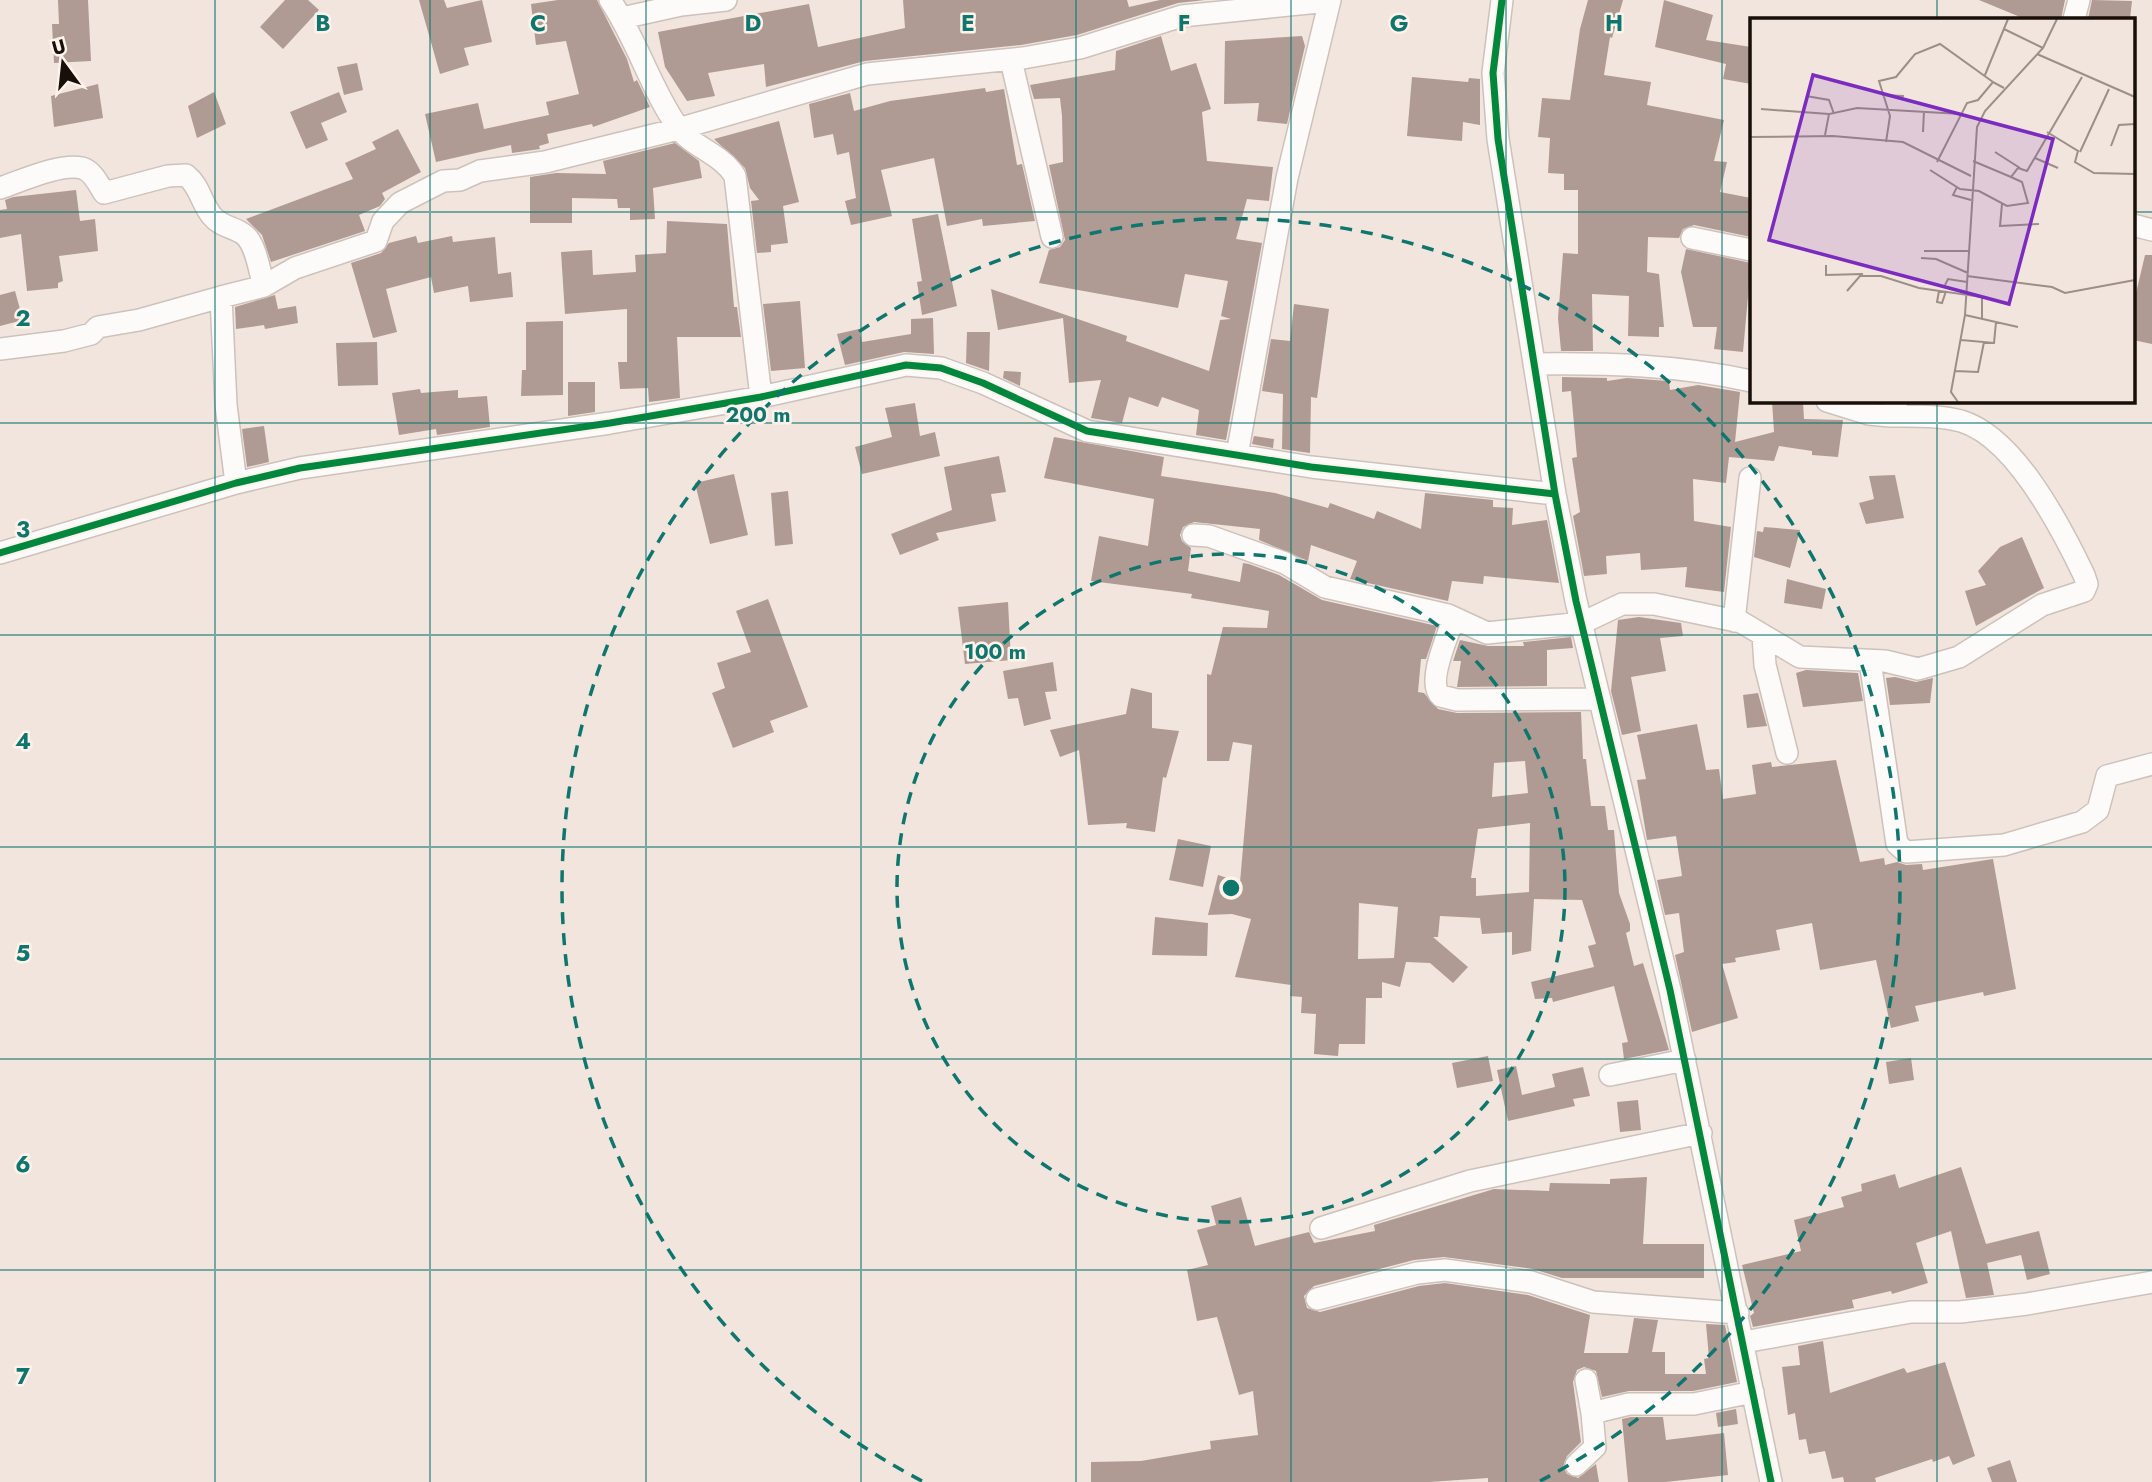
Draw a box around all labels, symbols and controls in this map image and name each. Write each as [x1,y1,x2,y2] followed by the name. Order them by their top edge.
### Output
[315,6,331,40] text: B
[530,6,546,40] text: C
[745,6,762,40] text: D
[961,6,975,40] text: E
[1178,6,1190,40] text: F
[1390,6,1408,40] text: G
[1605,6,1623,40] text: H
[1750,18,2134,402] inset map
[28,28,98,98] north arrow
[49,32,69,62] text: U
[15,301,31,335] text: 2
[725,400,791,430] text: 200 m
[16,512,30,546] text: 3
[964,637,1026,667] text: 100 m
[15,724,31,758] text: 4
[1219,876,1243,900] centre of rings
[16,936,30,970] text: 5
[15,1147,31,1181] text: 6
[16,1359,30,1393] text: 7

